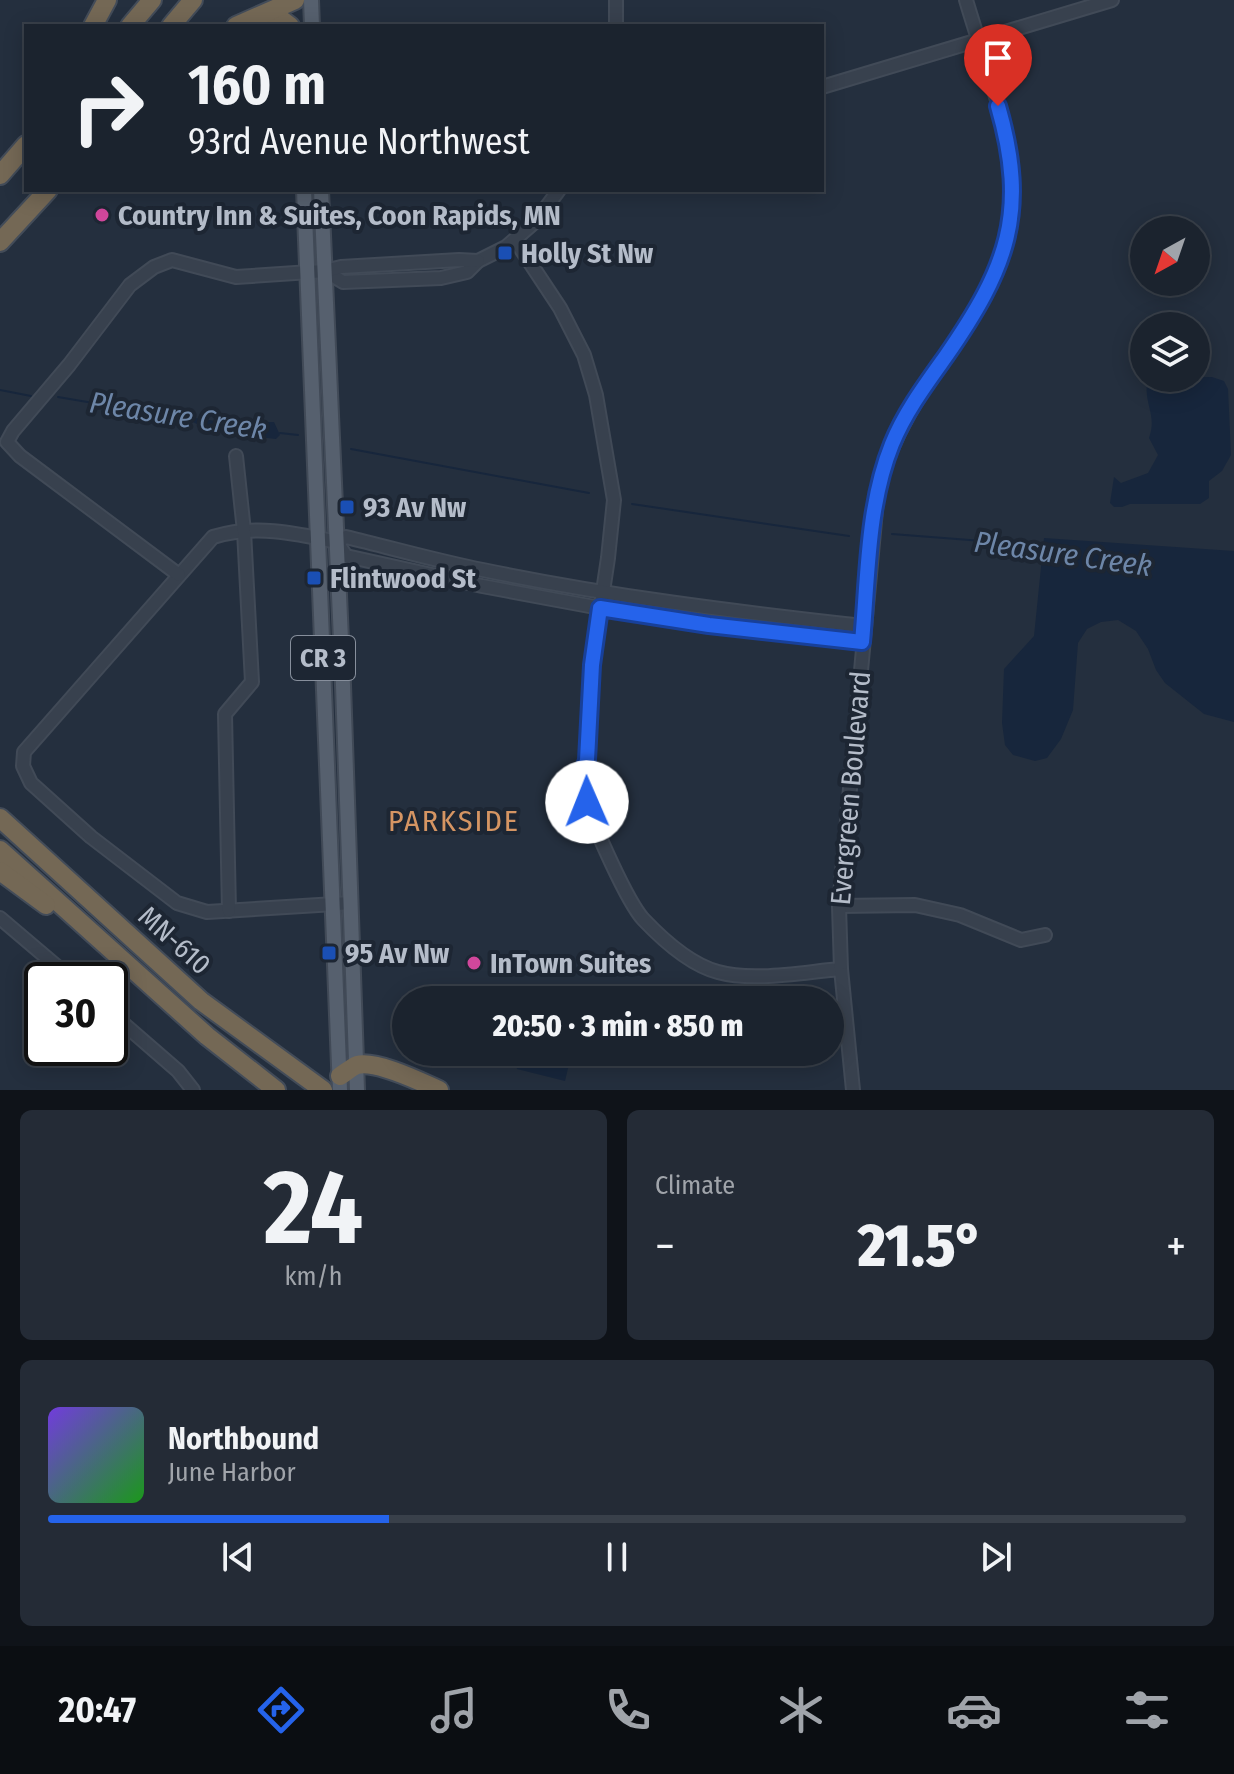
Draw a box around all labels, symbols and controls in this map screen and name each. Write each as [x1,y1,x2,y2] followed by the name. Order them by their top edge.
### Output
[964,24,1032,106] pin
[976,36,1020,80] icon: arrive
[188,52,326,119] text: 160 m
[56,56,160,160] icon: right
[188,120,530,164] text: 93rd Avenue Northwest
[118,199,561,232] place label: Country Inn & Suites, Coon Rapids, MN
[93,206,111,224] marker: Country Inn & Suites, Coon Rapids, MN
[1130,216,1210,296] north arrow
[1130,216,1210,392] map controls
[521,237,654,270] place label: Holly St Nw
[496,244,514,262] marker: Holly St Nw
[1130,312,1210,392] button: layers
[87,384,269,448] water label: Pleasure Creek
[363,491,467,524] place label: 93 Av Nw
[338,498,356,516] marker: 93 Av Nw
[972,524,1154,584] water label: Pleasure Creek
[330,562,477,595] place label: Flintwood St
[305,569,323,587] marker: Flintwood St
[291,636,355,680] road number: CR 3
[824,670,877,906] street label: Evergreen Boulevard
[545,760,629,844] position arrow
[388,803,520,839] district label: PARKSIDE
[132,900,217,981] street label: MN-610
[345,937,450,970] place label: 95 Av Nw
[320,944,338,962] marker: 95 Av Nw
[490,947,651,980] place label: InTown Suites
[465,954,483,972] marker: InTown Suites
[24,962,128,1066] speed limit sign: 30
[493,1008,743,1044] text: 20:50 · 3 min · 850 m
[264,1146,363,1271] text: 24
[655,1170,735,1201] text: Climate
[858,1210,983,1282] text: 21.5°
[655,1220,675,1273] text: −
[1166,1220,1186,1273] text: +
[285,1261,342,1292] text: km/h
[168,1421,319,1457] text: Northbound
[168,1457,296,1488] text: June Harbor
[216,1535,260,1579] icon: previous
[595,1535,639,1579] icon: pause
[974,1535,1018,1579] icon: next
[253,1682,309,1738] icon: directions
[426,1682,482,1738] icon: music
[600,1682,656,1738] icon: phone
[773,1682,829,1738] icon: climate
[946,1682,1002,1738] icon: car
[1119,1682,1175,1738] icon: filters
[59,1688,136,1732] text: 20:47

